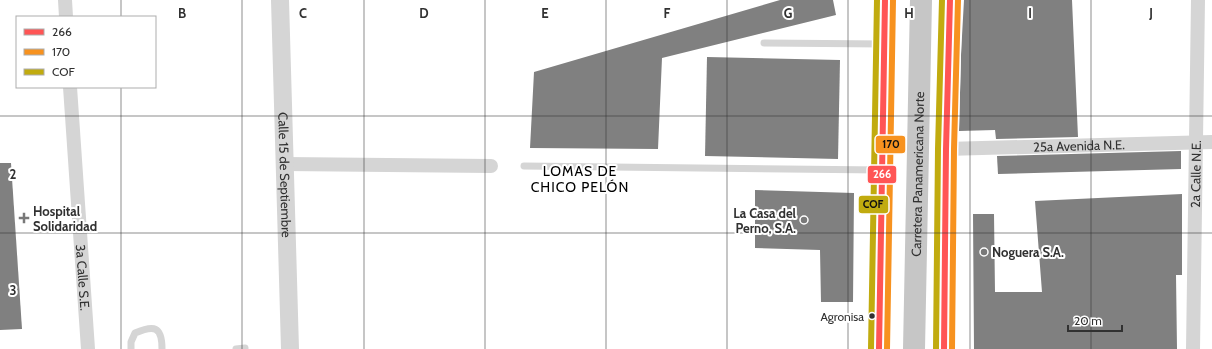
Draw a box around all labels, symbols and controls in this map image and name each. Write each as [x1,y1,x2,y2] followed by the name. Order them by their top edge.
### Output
[178,5,186,21] text: B
[299,5,307,21] text: C
[419,5,429,21] text: D
[541,5,549,21] text: E
[664,5,671,21] text: F
[784,5,793,21] text: G
[904,5,914,21] text: H
[1028,5,1032,21] text: I
[1148,5,1153,21] text: J
[16,16,156,88] legend
[52,24,72,39] text: 266
[52,44,70,59] text: 170
[52,64,75,79] text: COF
[908,91,927,257] street label: Carretera Panamericana Norte
[275,112,295,238] street label: Calle 15 de Septiembre
[875,135,906,154] line badge: 170
[1033,136,1125,155] street label: 25a Avenida N.E.
[882,137,900,151] text: 170
[1187,140,1204,208] street label: 2a Calle N.E.
[531,162,629,196] district label: LOMAS DE CHICO PELÓN
[867,165,897,184] line badge: 266
[10,166,17,182] text: 2
[873,167,891,181] text: 266
[858,195,889,214] line badge: COF
[863,197,884,211] text: COF
[33,203,97,234] place label: Hospital Solidaridad
[733,205,797,236] place label: La Casa del Perno, S.A.
[18,212,30,224] marker: Hospital Solidaridad
[799,215,809,225] marker: La Casa del Perno, S.A.
[73,244,93,312] street label: 3a Calle S.E.
[992,244,1064,260] place label: Noguera S.A.
[979,247,989,257] marker: Noguera S.A.
[9,282,17,298] text: 3
[1068,307,1122,333] scale bar
[821,309,864,324] place label: Agronisa
[867,311,877,321] marker: Agronisa
[1074,313,1102,328] text: 20 m

